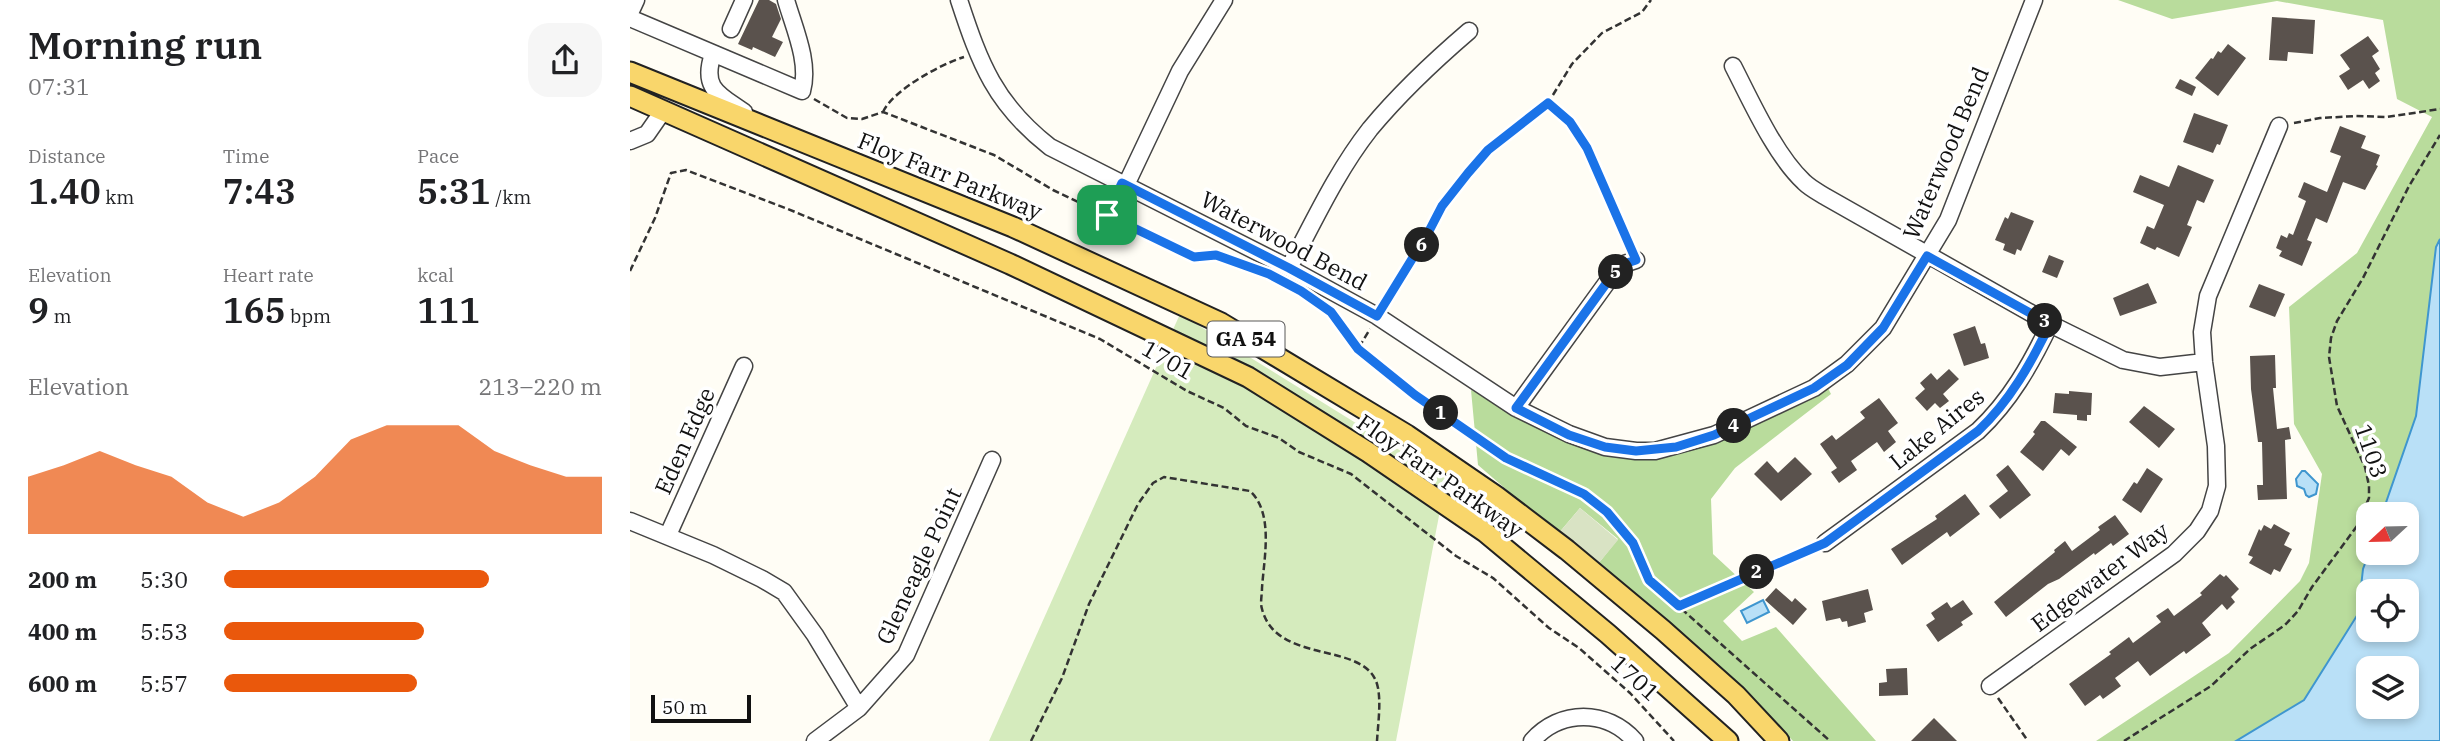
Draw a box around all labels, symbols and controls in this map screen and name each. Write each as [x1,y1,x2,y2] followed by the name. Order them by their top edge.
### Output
[28,20,262,69] text: Morning run
[528,23,602,97] button: share
[1895,62,1995,243] street label: Waterwood Bend
[28,71,90,101] text: 07:31
[854,124,1048,226] street label: Floy Farr Parkway
[28,144,106,168] text: Distance
[223,144,269,168] text: Time
[417,144,459,168] text: Pace
[28,168,101,214] text: 1.40
[223,168,296,214] text: 7:43
[417,168,491,214] text: 5:31
[1196,184,1373,297] street label: Waterwood Bend
[101,185,134,209] text: km
[491,185,531,209] text: /km
[1077,185,1137,245] pin
[1088,196,1126,234] icon: arrive
[1404,228,1440,262] pin: 6
[1416,232,1427,256] text: 6
[1598,254,1634,290] pin: 5
[1610,259,1621,283] text: 5
[28,263,112,287] text: Elevation
[223,263,314,287] text: Heart rate
[417,263,454,287] text: kcal
[28,287,49,333] text: 9
[223,287,286,333] text: 165
[417,287,480,333] text: 111
[49,304,72,328] text: m
[286,304,331,328] text: bpm
[2028,304,2062,338] pin: 3
[2039,308,2050,332] text: 3
[1208,322,1284,356] road number: GA 54
[1137,332,1200,386] street label: 1701
[28,371,129,401] text: Elevation
[478,371,602,401] text: 213–220 m
[1883,381,1990,476] street label: Lake Aires
[647,382,721,499] street label: Eden Edge
[1424,396,1458,430] pin: 1
[1435,400,1446,424] text: 1
[1352,407,1530,544] street label: Floy Farr Parkway
[1716,408,1752,444] pin: 4
[1728,413,1739,437] text: 4
[2349,420,2395,482] street label: 1103
[869,482,968,649] street label: Gleneagle Point
[2356,502,2418,565] north arrow
[2356,502,2419,719] map controls
[2025,514,2175,638] street label: Edgewater Way
[1740,554,1774,590] pin: 2
[1751,559,1762,583] text: 2
[28,564,97,594] text: 200 m
[140,564,188,594] text: 5:30
[2356,579,2419,642] button: locate
[28,616,97,646] text: 400 m
[140,616,188,646] text: 5:53
[1605,648,1666,707] street label: 1701
[2356,656,2419,719] button: layers
[28,668,97,698] text: 600 m
[140,668,188,698] text: 5:57
[651,692,751,724] scale bar
[662,695,707,719] text: 50 m

